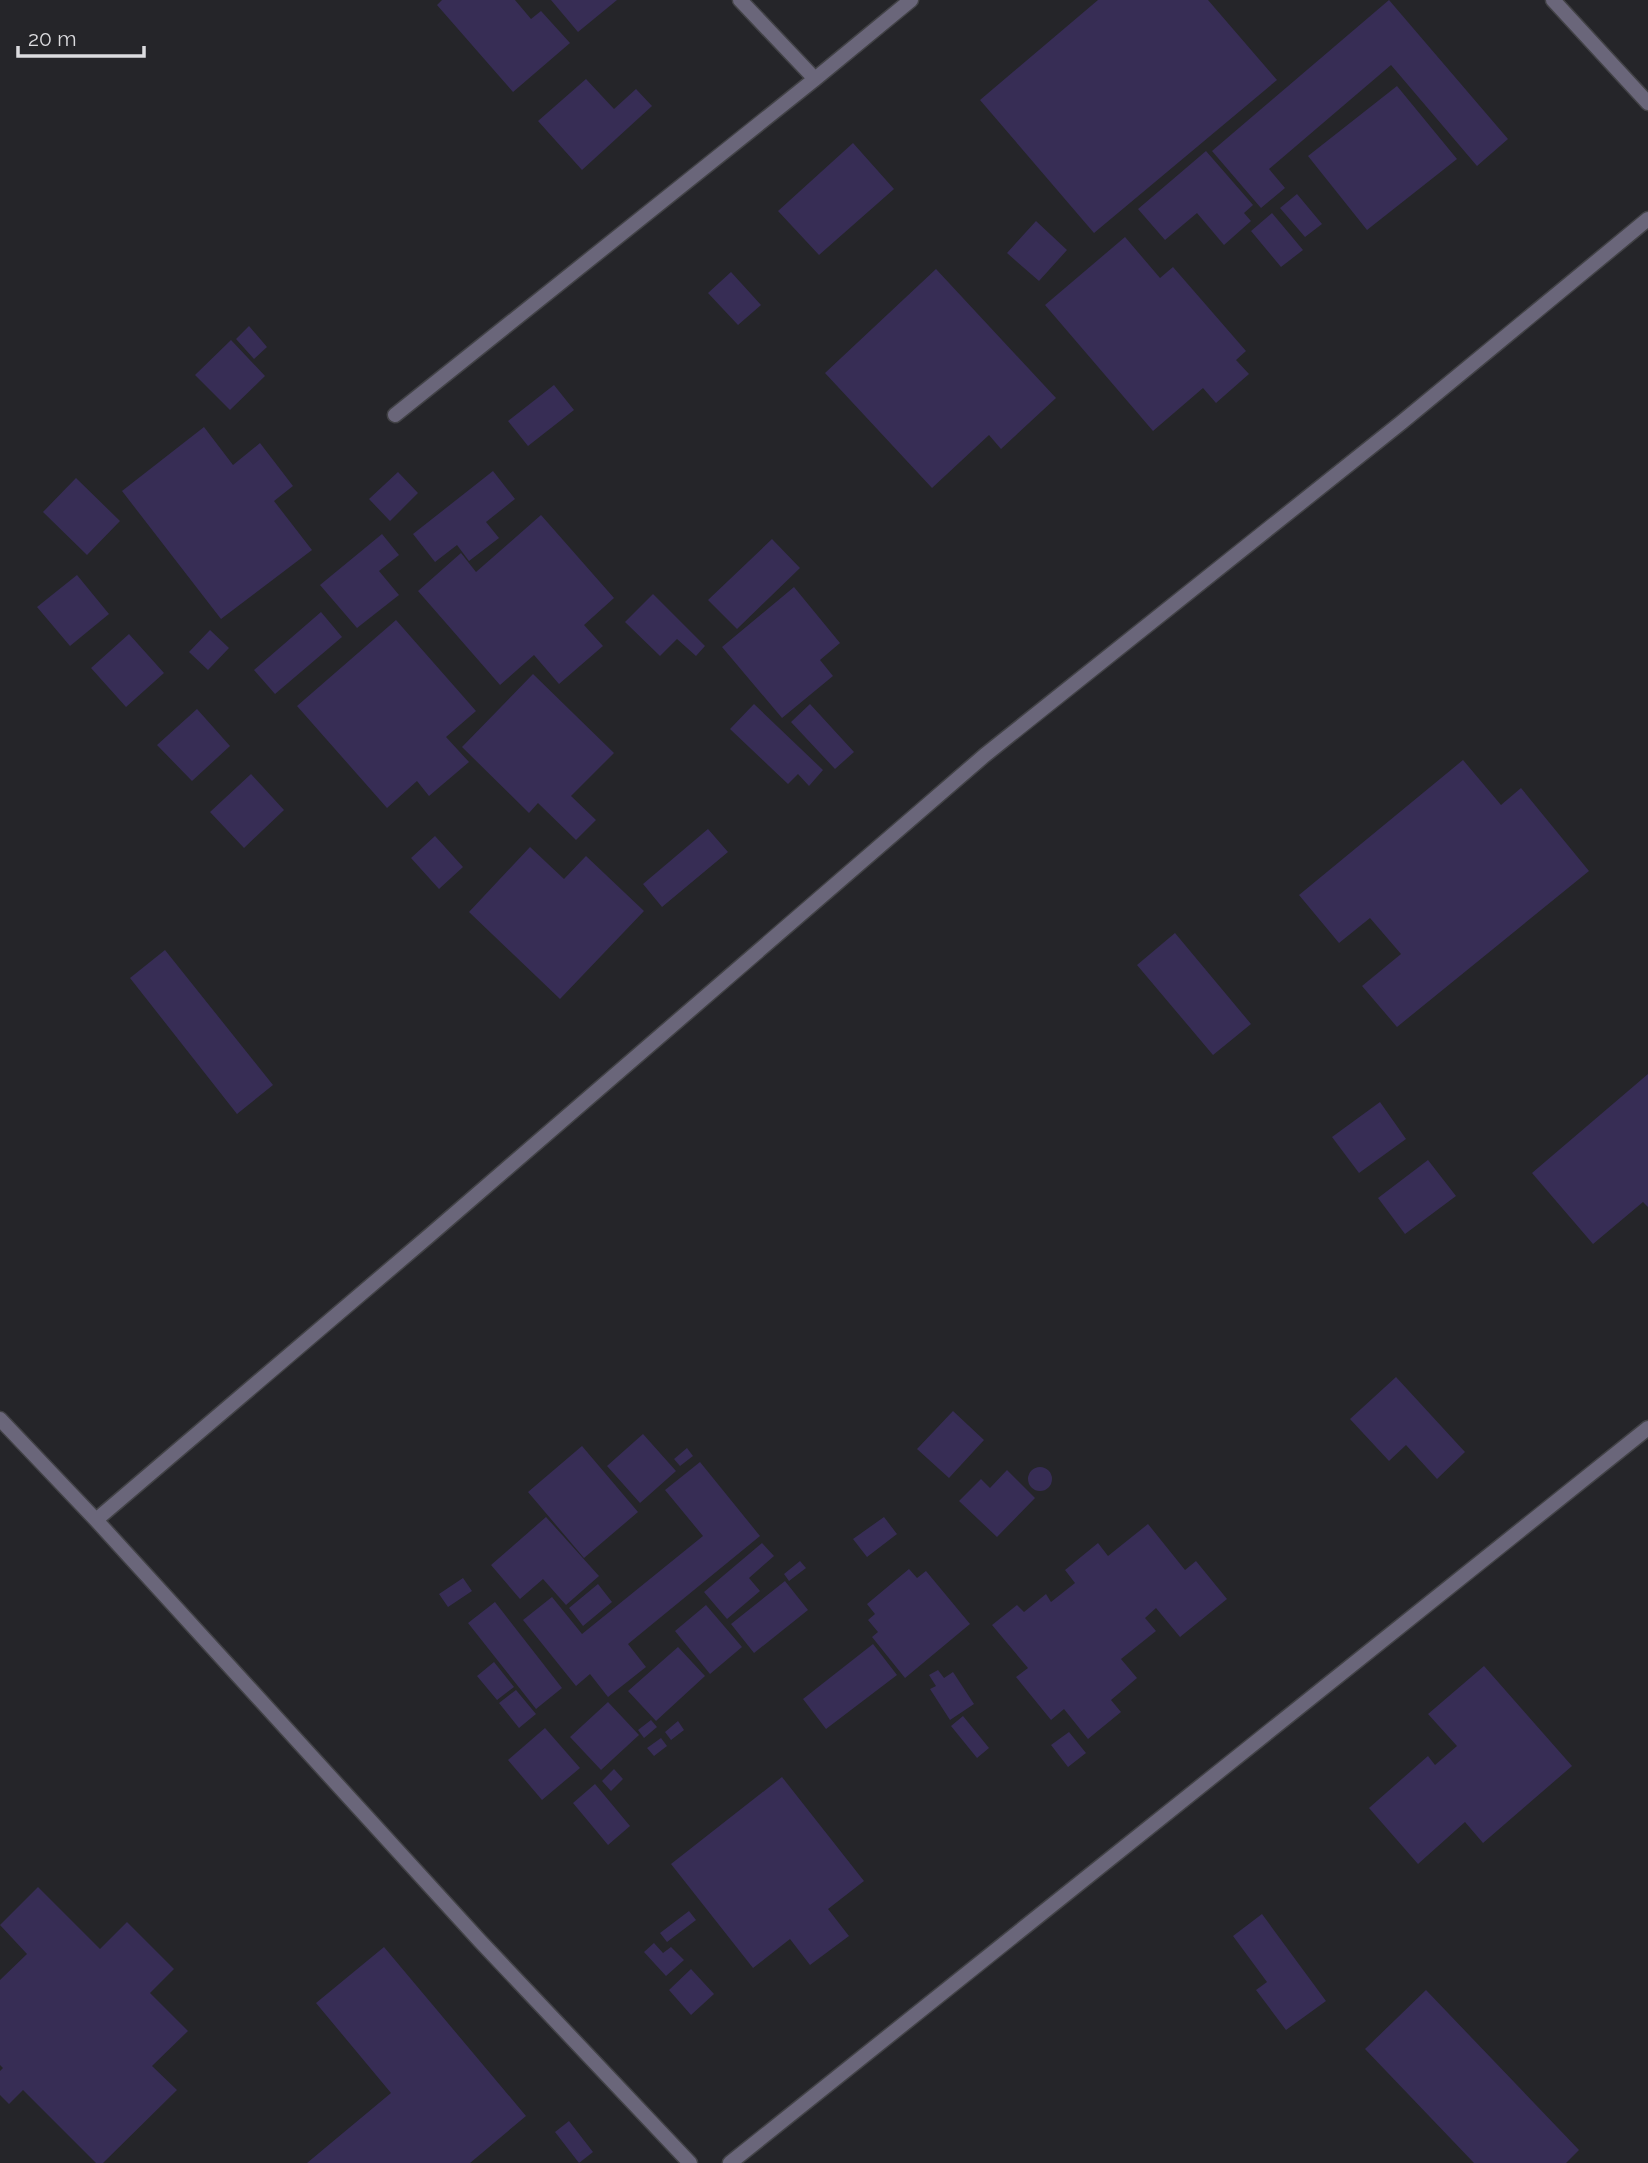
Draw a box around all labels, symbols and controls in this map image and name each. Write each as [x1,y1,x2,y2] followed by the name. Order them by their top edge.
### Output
[18,14,144,58] scale bar
[28,26,76,51] text: 20 m

